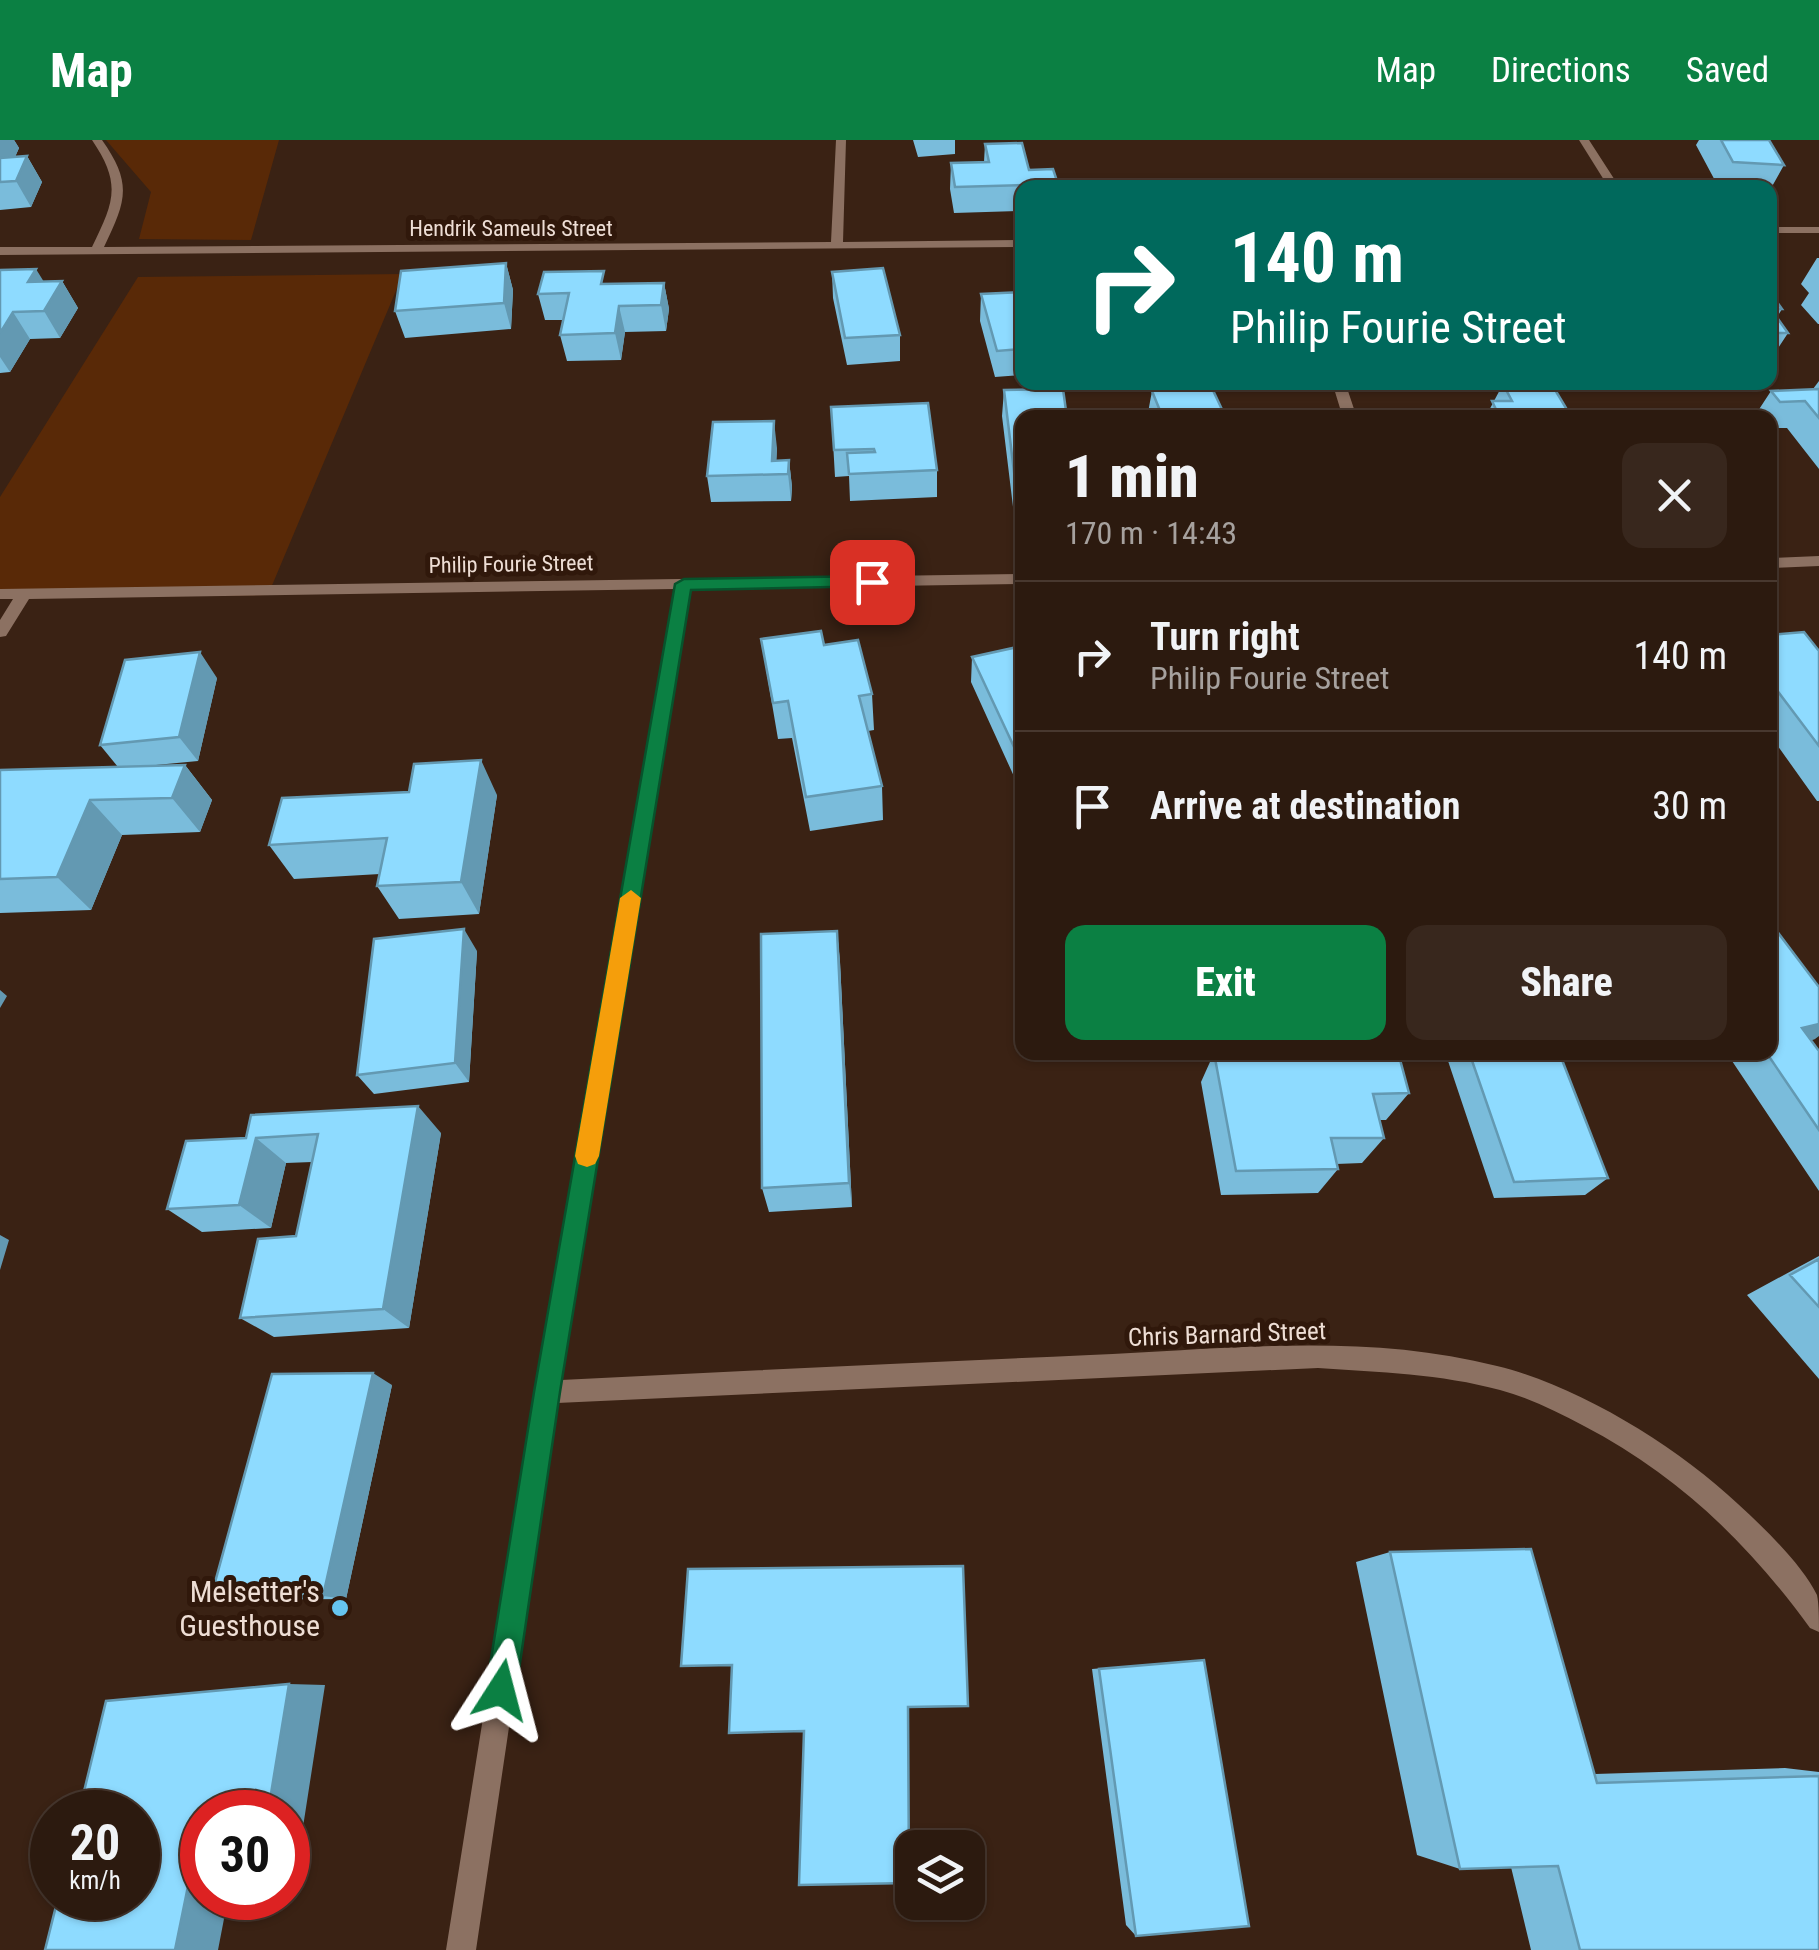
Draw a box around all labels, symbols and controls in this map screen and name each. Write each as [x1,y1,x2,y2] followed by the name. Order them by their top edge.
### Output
[50,42,133,99] text: Map
[1376,50,1436,91] text: Map
[1491,50,1631,91] text: Directions
[1686,50,1769,91] text: Saved
[409,216,613,241] street label: Hendrik Sameuls Street
[1230,217,1404,299] text: 140 m
[1065,220,1195,350] icon: right
[1230,301,1567,354] text: Philip Fourie Street
[1065,441,1199,512] text: 1 min
[1622,443,1727,548] button: close
[1065,514,1237,552] text: 170 m · 14:43
[830,540,915,625] pin
[429,550,593,578] street label: Philip Fourie Street
[845,555,900,610] icon: arrive
[1150,615,1300,659] text: Turn right
[1065,629,1120,684] icon: right
[1633,634,1727,678] text: 140 m
[1150,659,1389,697] text: Philip Fourie Street
[1065,779,1120,834] icon: arrive
[1150,784,1460,828] text: Arrive at destination
[1652,784,1727,828] text: 30 m
[1065,925,1386,1040] button: Exit
[1406,925,1727,1040] button: Share
[1127,1316,1327,1352] street label: Chris Barnard Street
[179,1574,320,1643] place label: Melsetter's Guesthouse
[329,1597,351,1619] marker: Melsetter's Guesthouse
[449,1638,553,1742] position arrow
[180,1790,310,1920] speed limit sign: 30
[70,1814,120,1872] text: 20
[895,1830,985,1920] map controls
[895,1830,985,1920] button: layers
[69,1866,121,1895] text: km/h

